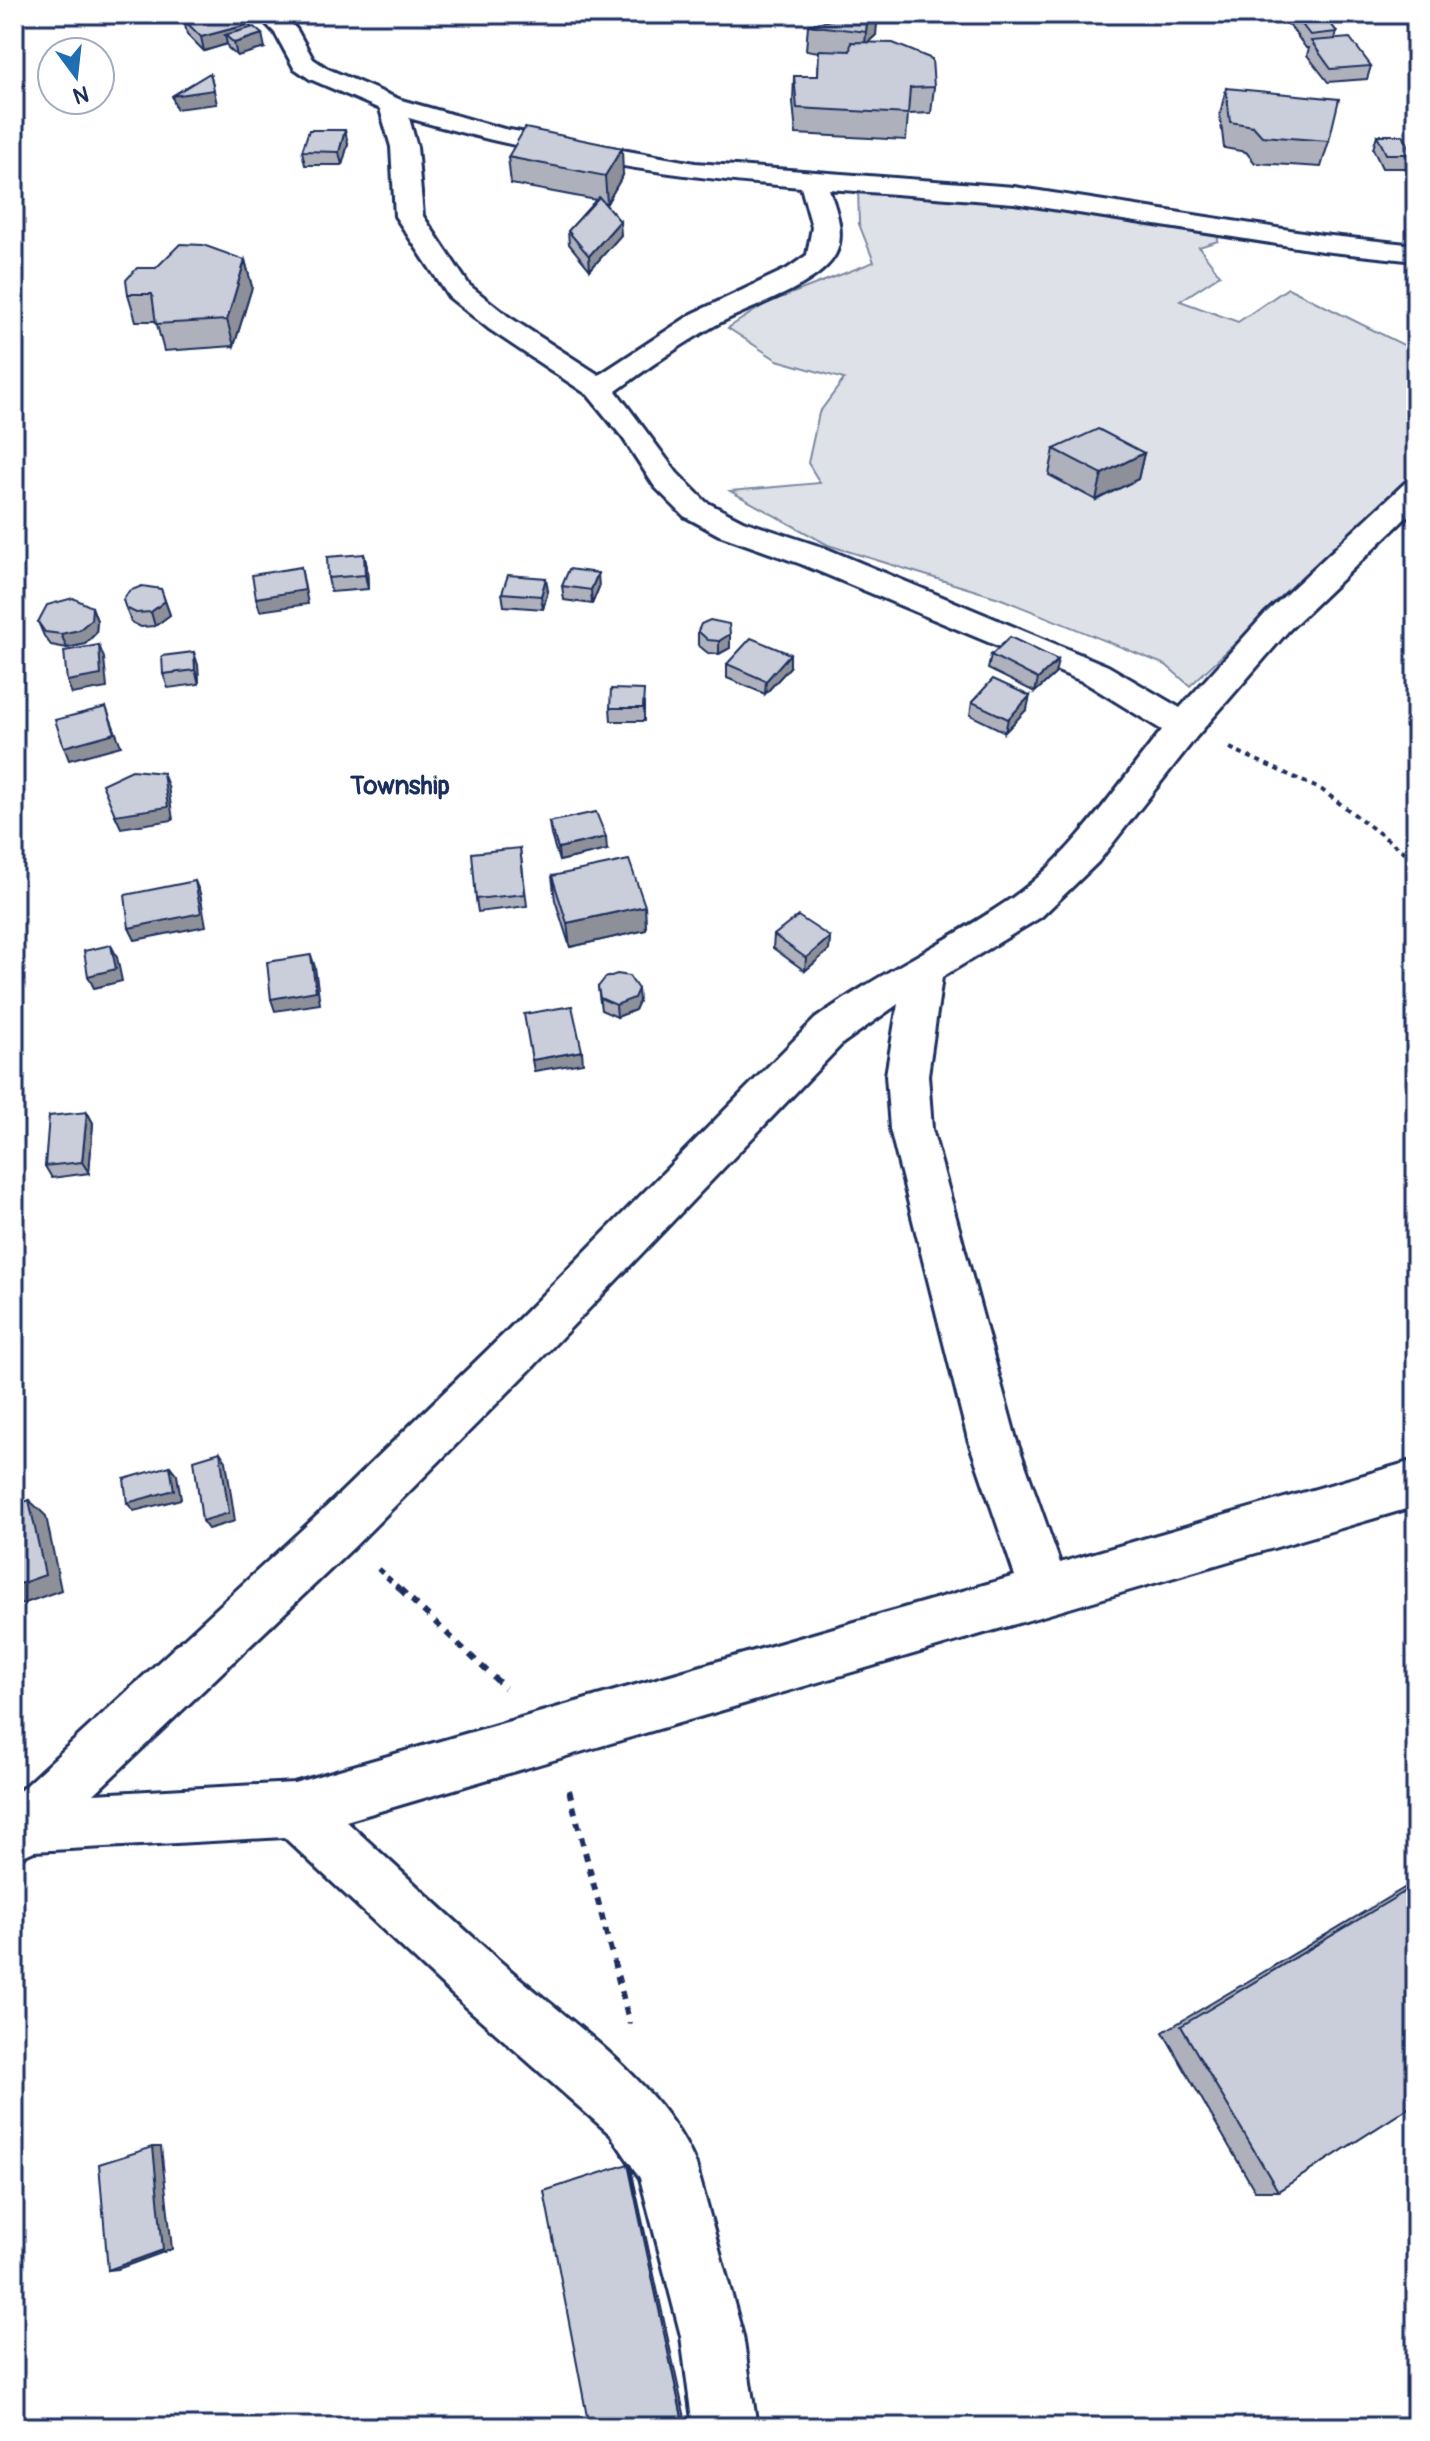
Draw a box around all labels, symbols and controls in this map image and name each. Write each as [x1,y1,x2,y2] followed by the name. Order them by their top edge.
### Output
[36,36,116,116] north arrow
[70,79,92,110] text: N
[349,770,450,802] district label: Township

